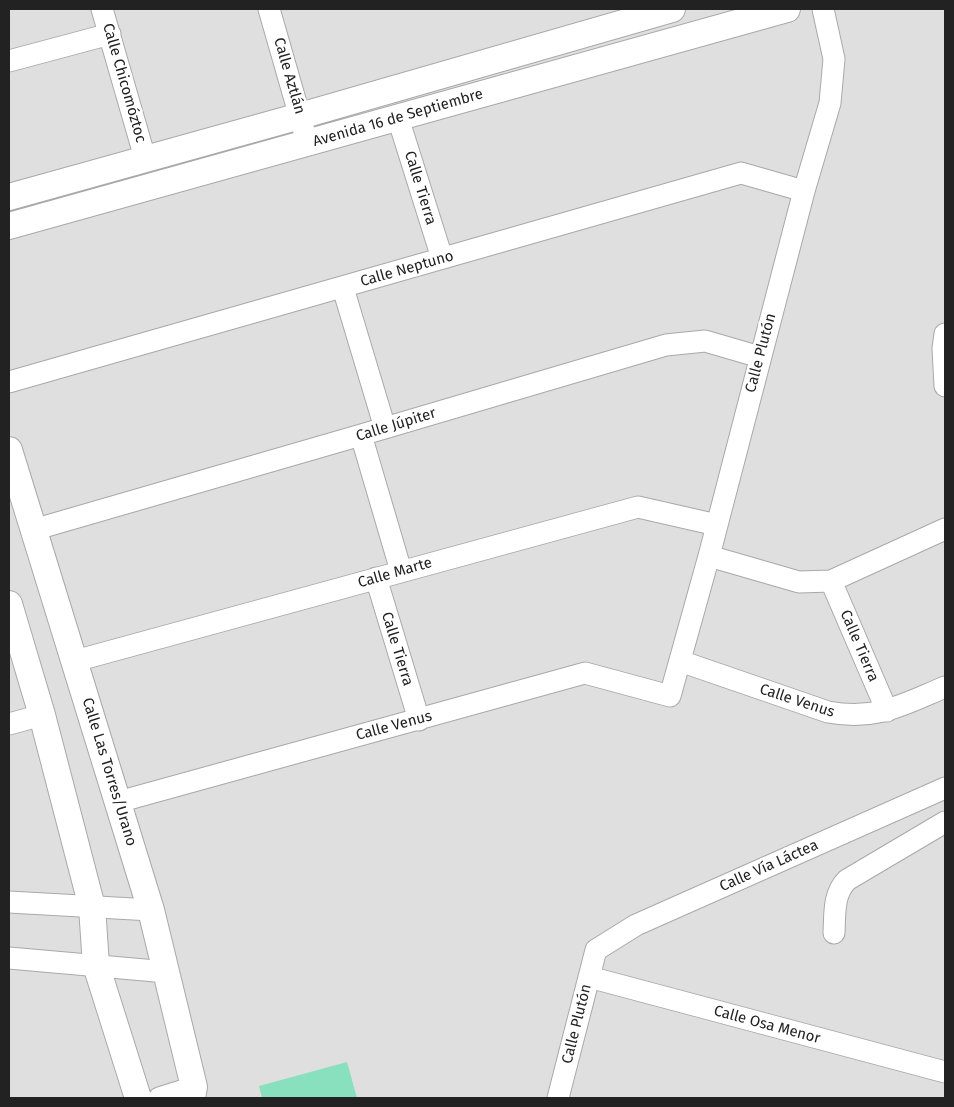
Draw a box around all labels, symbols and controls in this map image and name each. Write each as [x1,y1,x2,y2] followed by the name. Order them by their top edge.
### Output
[98,21,150,145] street label: Calle Chicomóztoc
[269,36,309,116] street label: Calle Aztlán
[311,85,485,151] street label: Avenida 16 de Septiembre
[400,149,440,227] street label: Calle Tierra
[358,247,456,291] street label: Calle Neptuno
[742,311,780,395] street label: Calle Plutón
[354,404,438,446] street label: Calle Júpiter
[356,554,434,592] street label: Calle Marte
[836,607,882,685] street label: Calle Tierra
[377,610,417,688] street label: Calle Tierra
[757,680,837,722] street label: Calle Venus
[78,696,140,848] street label: Calle Las Torres/Urano
[354,707,434,745] street label: Calle Venus
[717,836,821,896] street label: Calle Vía Láctea
[558,982,596,1066] street label: Calle Plutón
[712,1002,822,1048] street label: Calle Osa Menor

